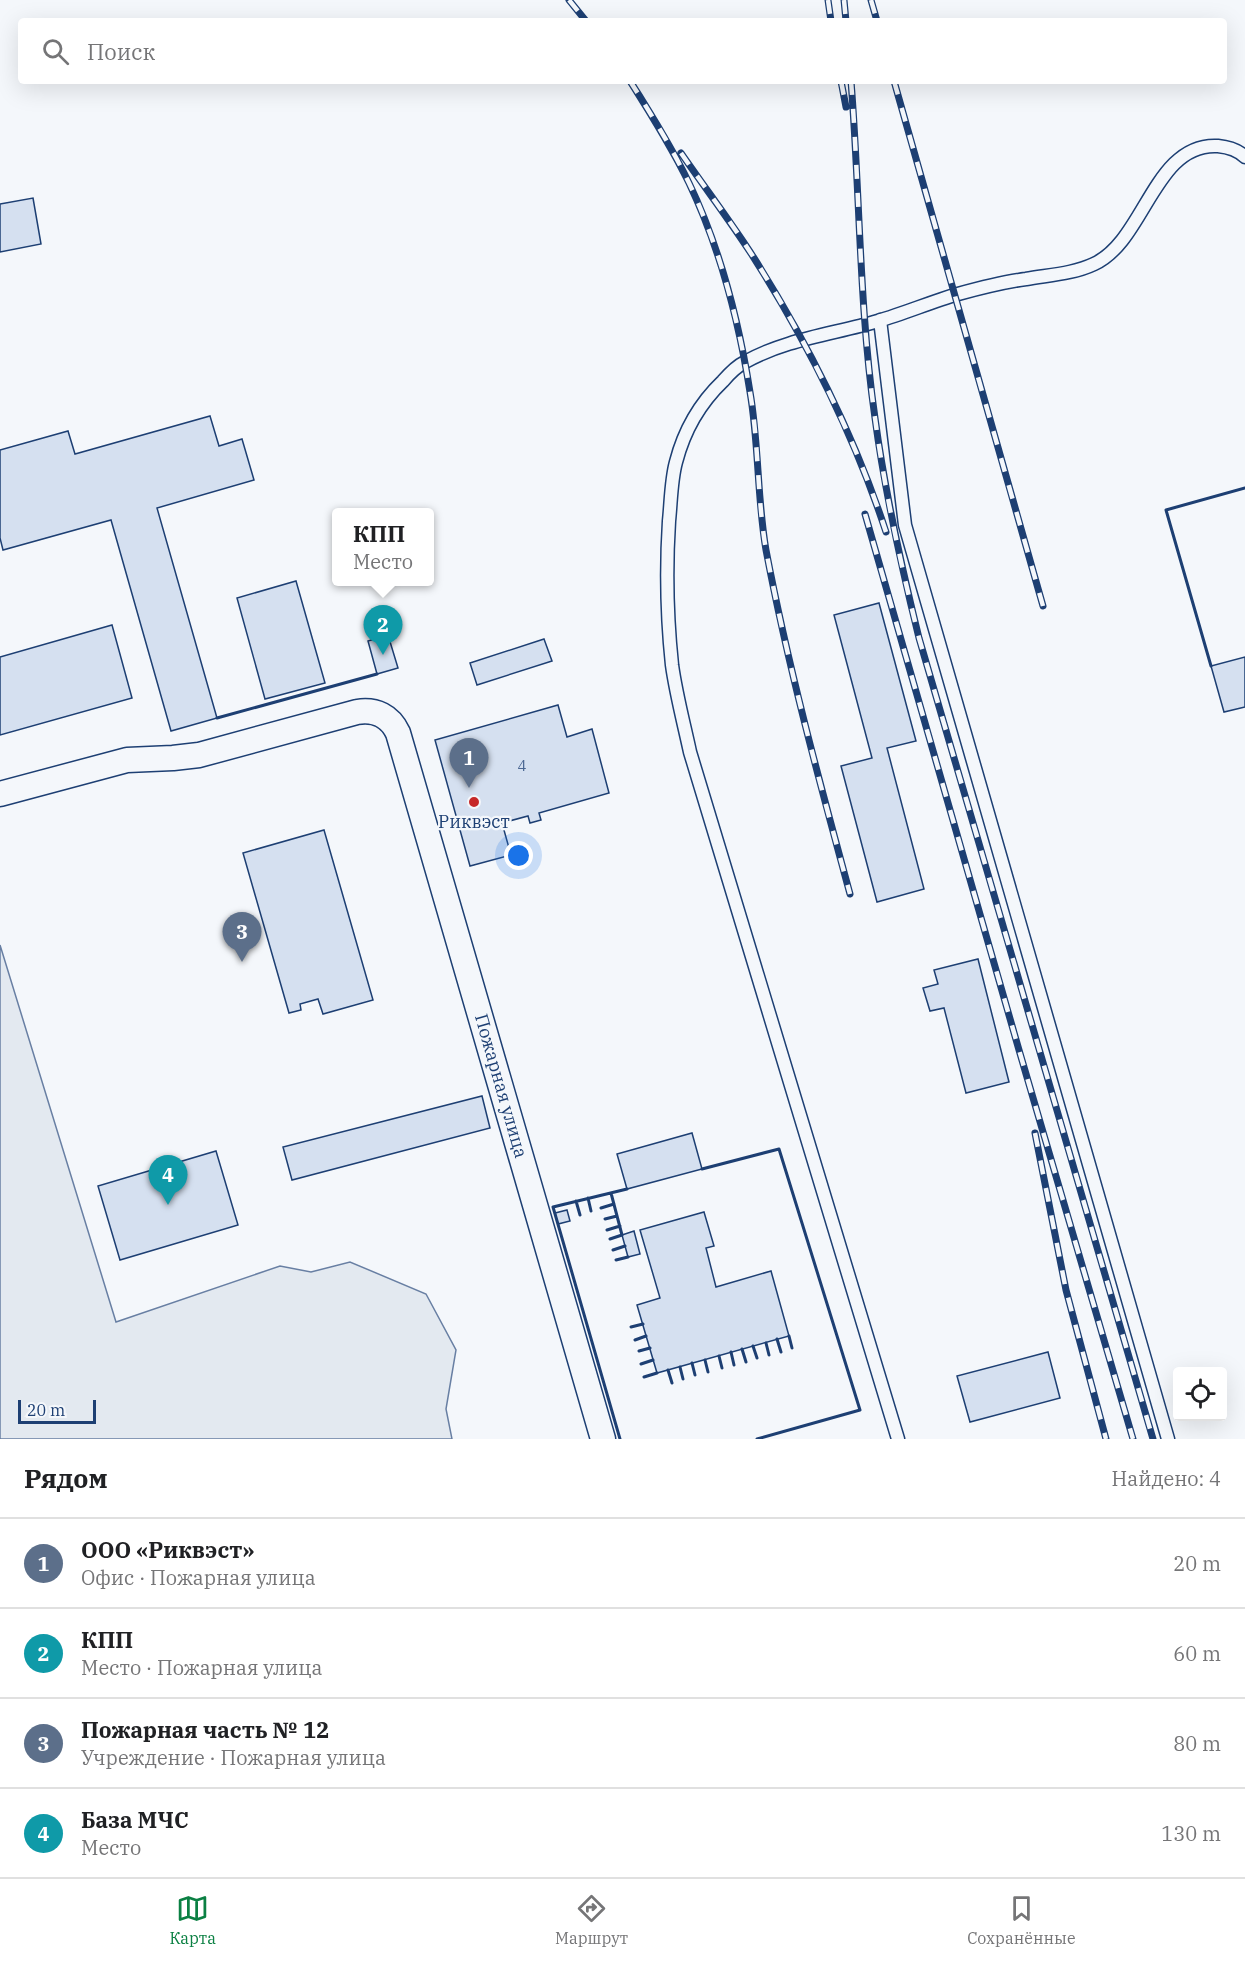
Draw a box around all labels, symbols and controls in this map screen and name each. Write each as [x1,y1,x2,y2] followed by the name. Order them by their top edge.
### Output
[18,18,1227,84] search box
[39,35,72,68] icon: search
[87,37,155,66] text: Поиск
[332,508,434,586] popup
[353,519,405,548] text: КПП
[353,548,413,575] text: Место
[364,606,403,655] pin: 2
[450,738,488,788] pin: 1
[517,756,527,775] house number: 4
[467,795,481,809] marker: Риквэст
[438,810,510,833] place label: Риквэст
[504,841,533,870] your location
[222,912,262,962] pin: 3
[470,1011,533,1161] street label: Пожарная улица
[148,1156,188,1205] pin: 4
[1173,1367,1227,1421] map controls
[1173,1367,1227,1421] button: locate
[18,1397,96,1424] scale bar
[27,1400,65,1420] text: 20 m
[24,1461,108,1495] text: Рядом
[1112,1465,1221,1492] text: Найдено: 4
[81,1535,254,1564] text: ООО «Риквэст»
[38,1550,50,1577] text: 1
[1173,1550,1221,1577] text: 20 m
[81,1564,316,1591] text: Офис · Пожарная улица
[81,1625,133,1654] text: КПП
[38,1640,50,1667] text: 2
[1173,1640,1221,1667] text: 60 m
[81,1654,322,1681] text: Место · Пожарная улица
[81,1715,329,1744] text: Пожарная часть № 12
[38,1730,50,1757] text: 3
[1173,1730,1221,1757] text: 80 m
[81,1744,386,1771] text: Учреждение · Пожарная улица
[81,1805,189,1834] text: База МЧС
[38,1820,50,1847] text: 4
[1161,1820,1221,1847] text: 130 m
[81,1834,141,1861] text: Место
[169,1892,216,1948] tab: Карта
[555,1892,628,1948] tab: Маршрут
[967,1892,1075,1948] tab: Сохранённые

